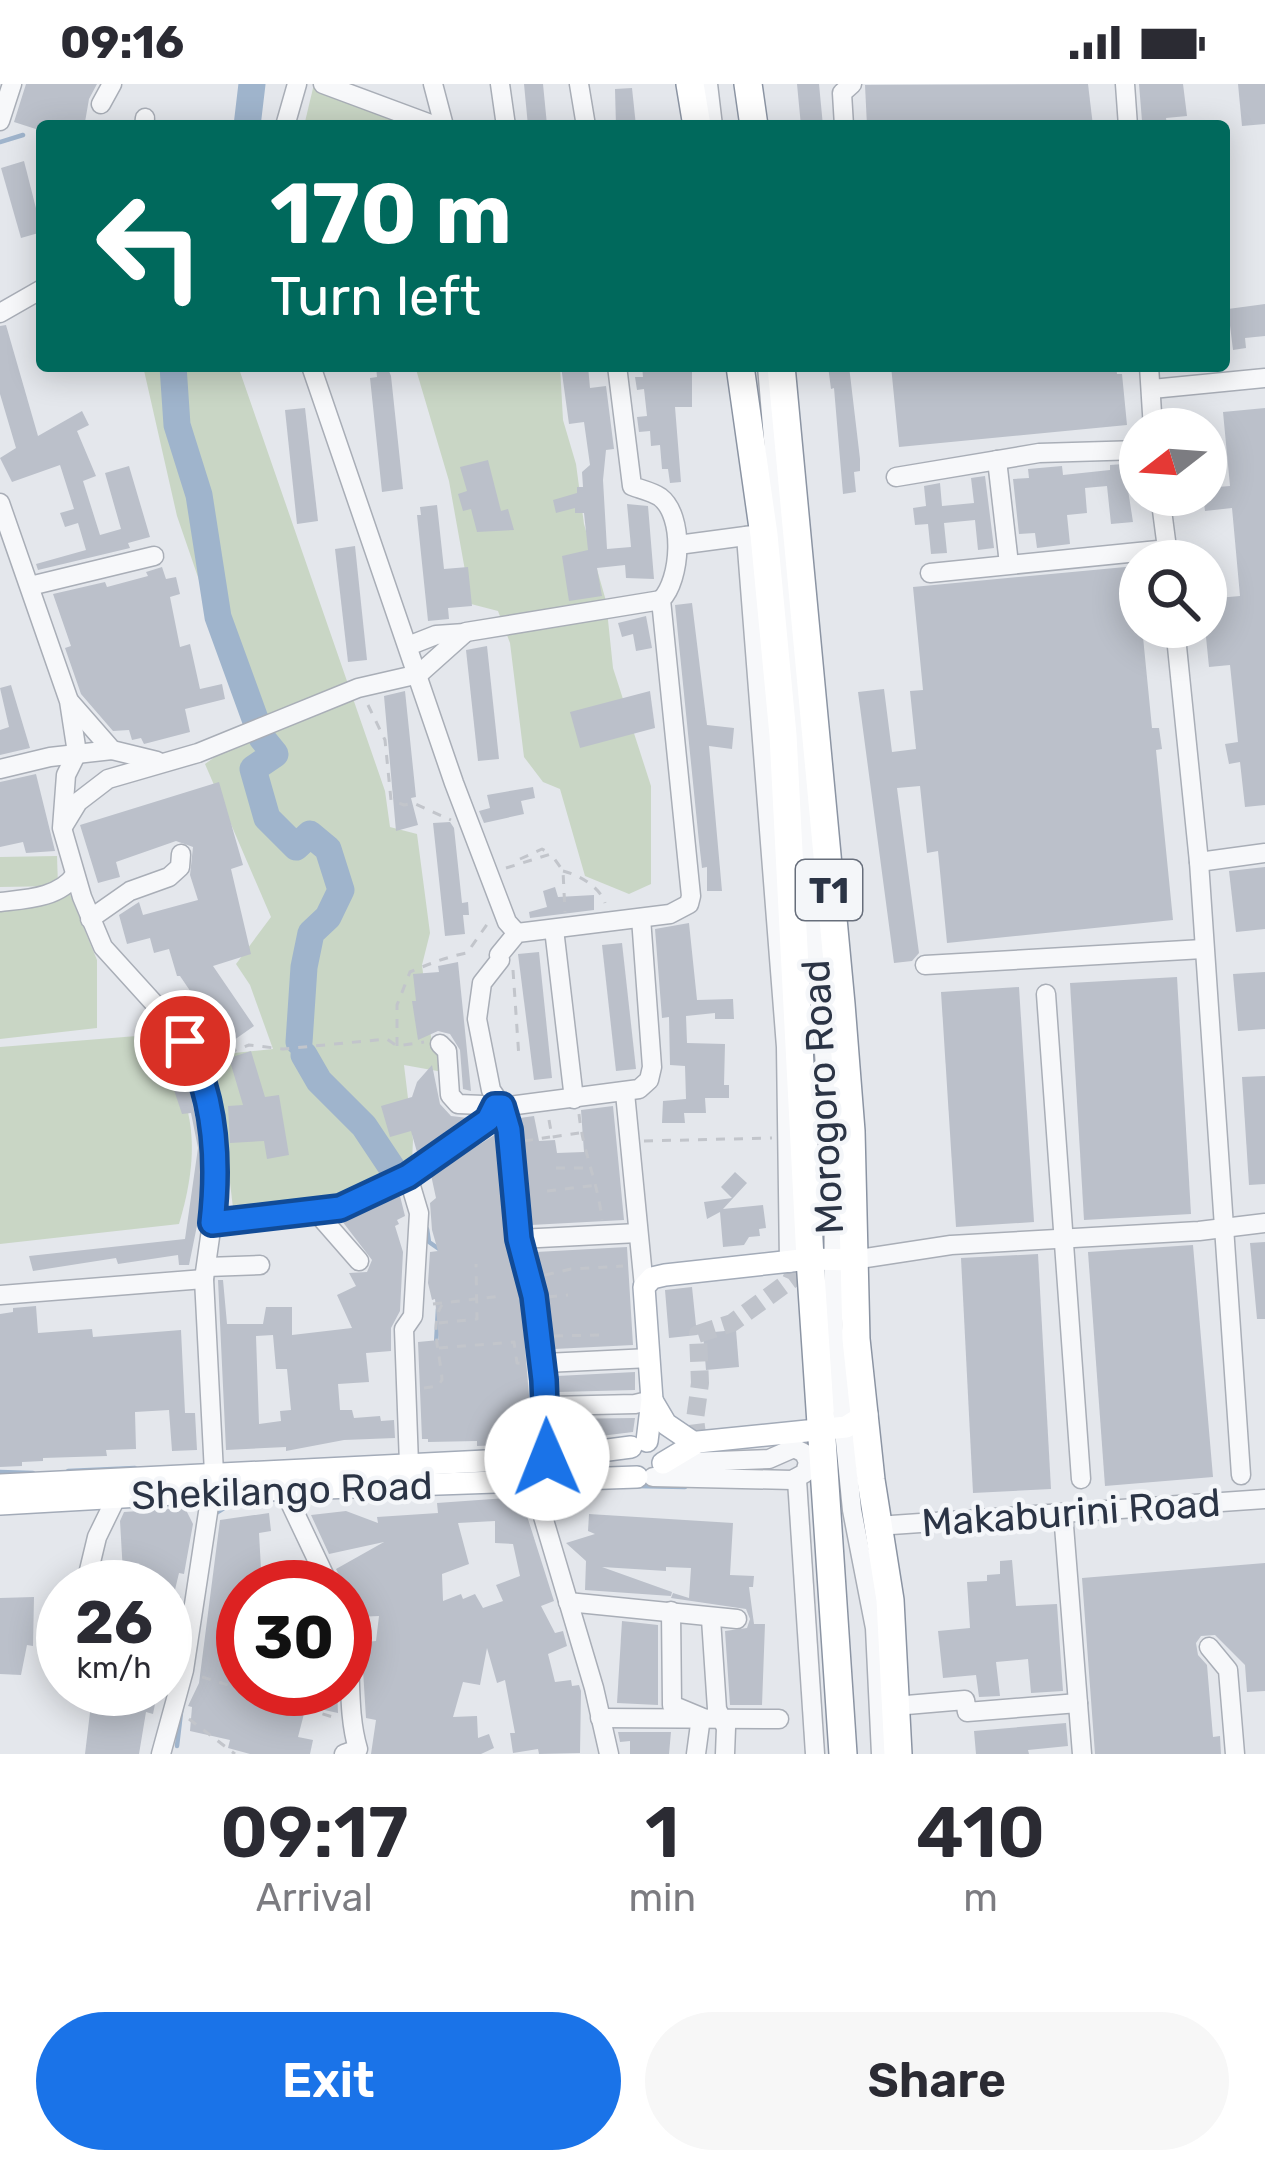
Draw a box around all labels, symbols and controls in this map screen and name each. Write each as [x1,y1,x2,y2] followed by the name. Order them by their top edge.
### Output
[60,16,184,69] text: 09:16
[270,164,512,264] text: 170 m
[72,168,228,324] icon: left
[270,265,481,329] text: Turn left
[1119,408,1227,516] north arrow
[1119,408,1227,648] map controls
[1119,540,1227,648] button: search
[796,860,862,920] road number: T1
[793,959,853,1235] street label: Morogoro Road
[134,990,236,1092] pin
[152,1008,218,1074] icon: arrive
[484,1395,610,1521] position arrow
[130,1463,434,1519] street label: Shekilango Road
[920,1480,1222,1546] street label: Makaburini Road
[216,1560,372,1716] speed limit sign: 30
[75,1587,153,1658] text: 26
[77,1650,151,1686] text: km/h
[220,1790,408,1875] text: 09:17
[645,1790,680,1875] text: 1
[916,1790,1045,1875] text: 410
[256,1875,373,1921] text: Arrival
[628,1875,696,1921] text: min
[963,1875,998,1921] text: m
[36,2012,621,2150] button: Exit
[645,2012,1229,2150] button: Share

